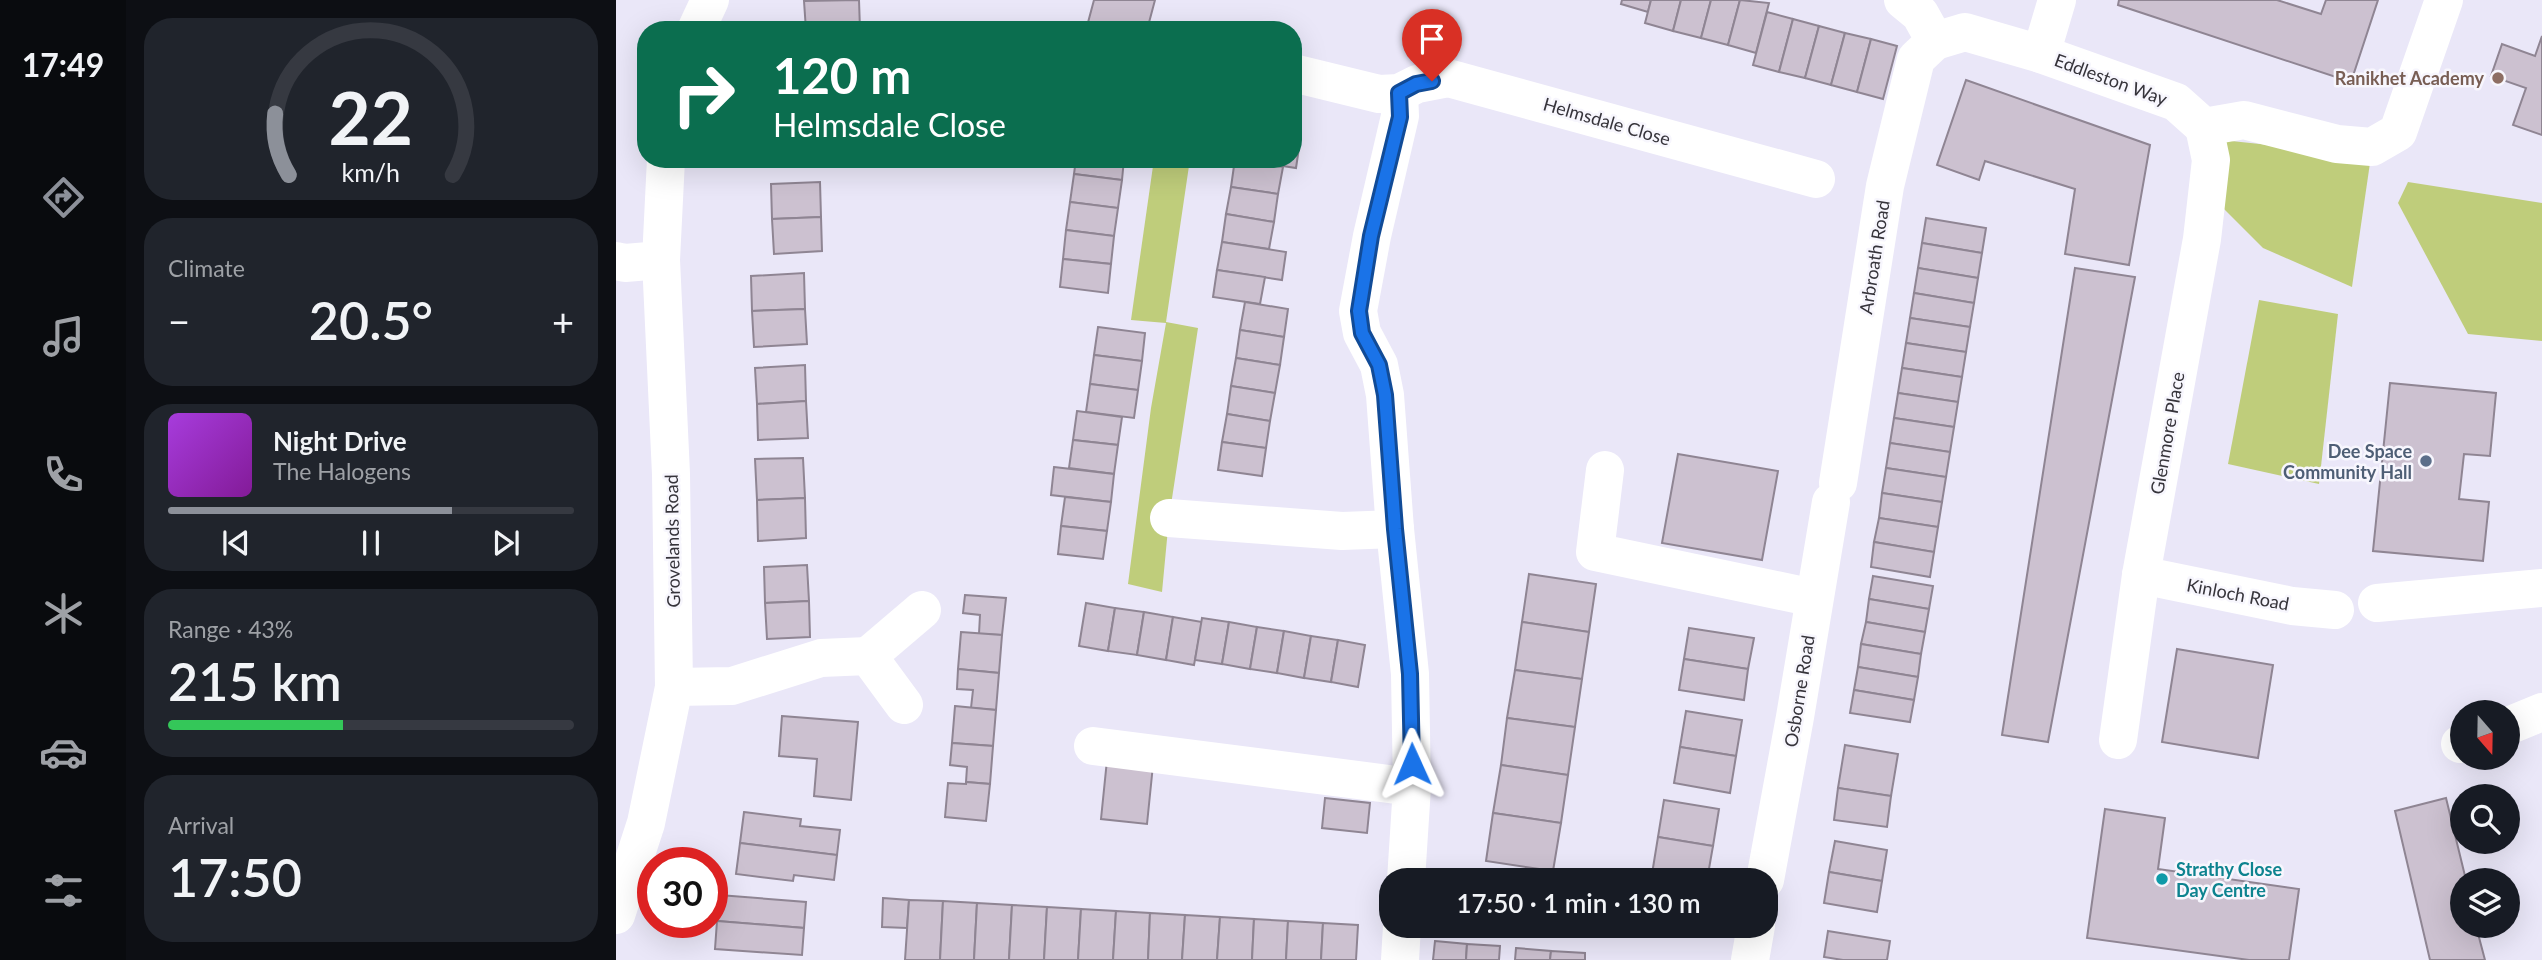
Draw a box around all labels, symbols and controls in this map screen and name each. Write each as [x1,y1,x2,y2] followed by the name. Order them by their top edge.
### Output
[1402,9,1462,81] pin
[1413,20,1451,58] icon: arrive
[22,45,104,84] text: 17:49
[773,46,911,104] text: 120 m
[2052,48,2171,110] street label: Eddleston Way
[658,49,749,140] icon: right
[2335,67,2484,89] place label: Ranikhet Academy
[2490,70,2506,86] marker: Ranikhet Academy
[329,73,413,161] text: 22
[1541,92,1673,150] street label: Helmsdale Close
[773,105,1006,144] text: Helmsdale Close
[342,157,400,187] text: km/h
[39,173,88,222] icon: directions
[1854,198,1894,316] street label: Arbroath Road
[168,254,245,282] text: Climate
[309,289,433,351] text: 20.5°
[168,298,190,344] text: −
[552,298,574,344] text: +
[39,312,88,361] icon: music
[2145,370,2189,496] street label: Glenmore Place
[273,425,407,457] text: Night Drive
[2283,440,2412,483] place label: Dee Space Community Hall
[39,450,88,499] icon: phone
[2418,453,2434,469] marker: Dee Space Community Hall
[273,457,411,485] text: The Halogens
[660,474,684,608] street label: Grovelands Road
[217,524,255,562] icon: previous
[352,524,390,562] icon: pause
[487,524,525,562] icon: next
[2185,573,2291,615] street label: Kinloch Road
[39,589,88,638] icon: climate
[168,615,293,643] text: Range · 43%
[1779,633,1819,749] street label: Osborne Road
[168,650,342,712] text: 215 km
[2450,700,2520,770] north arrow
[2450,700,2520,938] map controls
[1375,727,1449,801] position arrow
[39,728,88,777] icon: car
[2450,784,2520,854] button: search
[168,811,234,839] text: Arrival
[168,846,302,908] text: 17:50
[637,847,728,938] speed limit sign: 30
[2176,858,2282,901] place label: Strathy Close Day Centre
[39,866,88,915] icon: filters
[2450,868,2520,938] button: layers
[2154,871,2170,887] marker: Strathy Close Day Centre
[1456,887,1701,919] text: 17:50 · 1 min · 130 m

